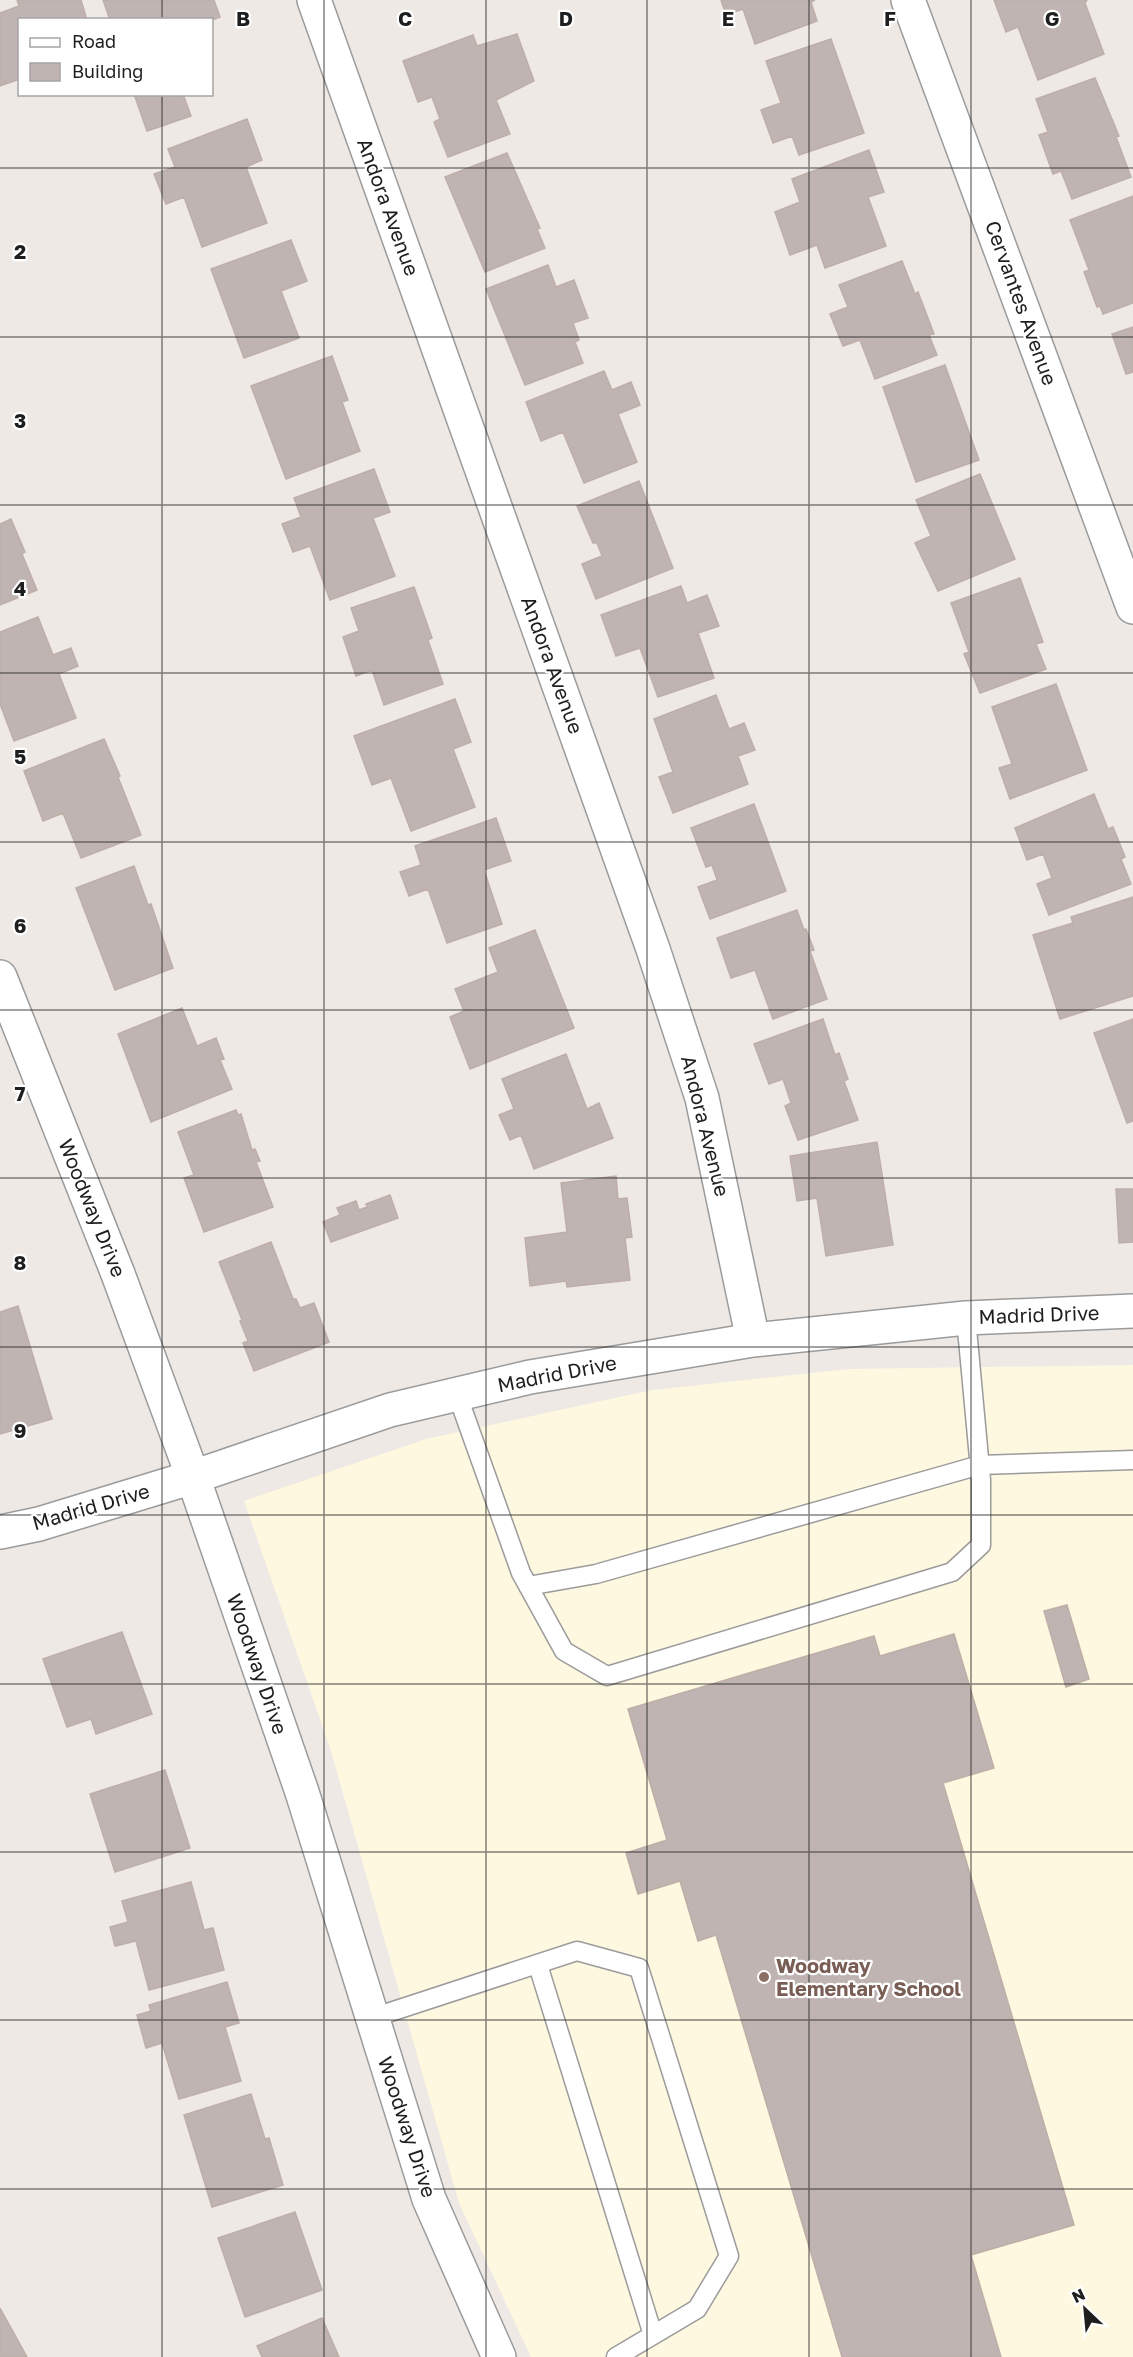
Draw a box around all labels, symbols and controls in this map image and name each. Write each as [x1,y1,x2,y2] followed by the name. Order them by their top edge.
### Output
[236,6,250,30] text: B
[398,6,412,30] text: C
[559,6,573,30] text: D
[722,6,734,30] text: E
[884,6,896,30] text: F
[1045,6,1059,30] text: G
[18,18,213,96] legend
[72,30,116,52] text: Road
[72,60,143,82] text: Building
[353,135,425,279] street label: Andora Avenue
[981,217,1063,388] street label: Cervantes Avenue
[14,239,26,263] text: 2
[14,408,26,432] text: 3
[14,576,26,600] text: 4
[517,593,589,737] street label: Andora Avenue
[14,744,26,768] text: 5
[14,913,26,937] text: 6
[677,1053,735,1199] street label: Andora Avenue
[15,1081,26,1105] text: 7
[54,1135,132,1280] street label: Woodway Drive
[14,1250,26,1274] text: 8
[978,1300,1100,1328] street label: Madrid Drive
[495,1350,618,1396] street label: Madrid Drive
[14,1418,26,1442] text: 9
[29,1478,152,1534] street label: Madrid Drive
[223,1590,293,1737] street label: Woodway Drive
[776,1953,961,2000] place label: Woodway Elementary School
[757,1970,771,1984] marker: Woodway Elementary School
[374,2053,442,2200] street label: Woodway Drive
[1055,2279,1115,2339] north arrow
[1069,2284,1088,2307] text: N

